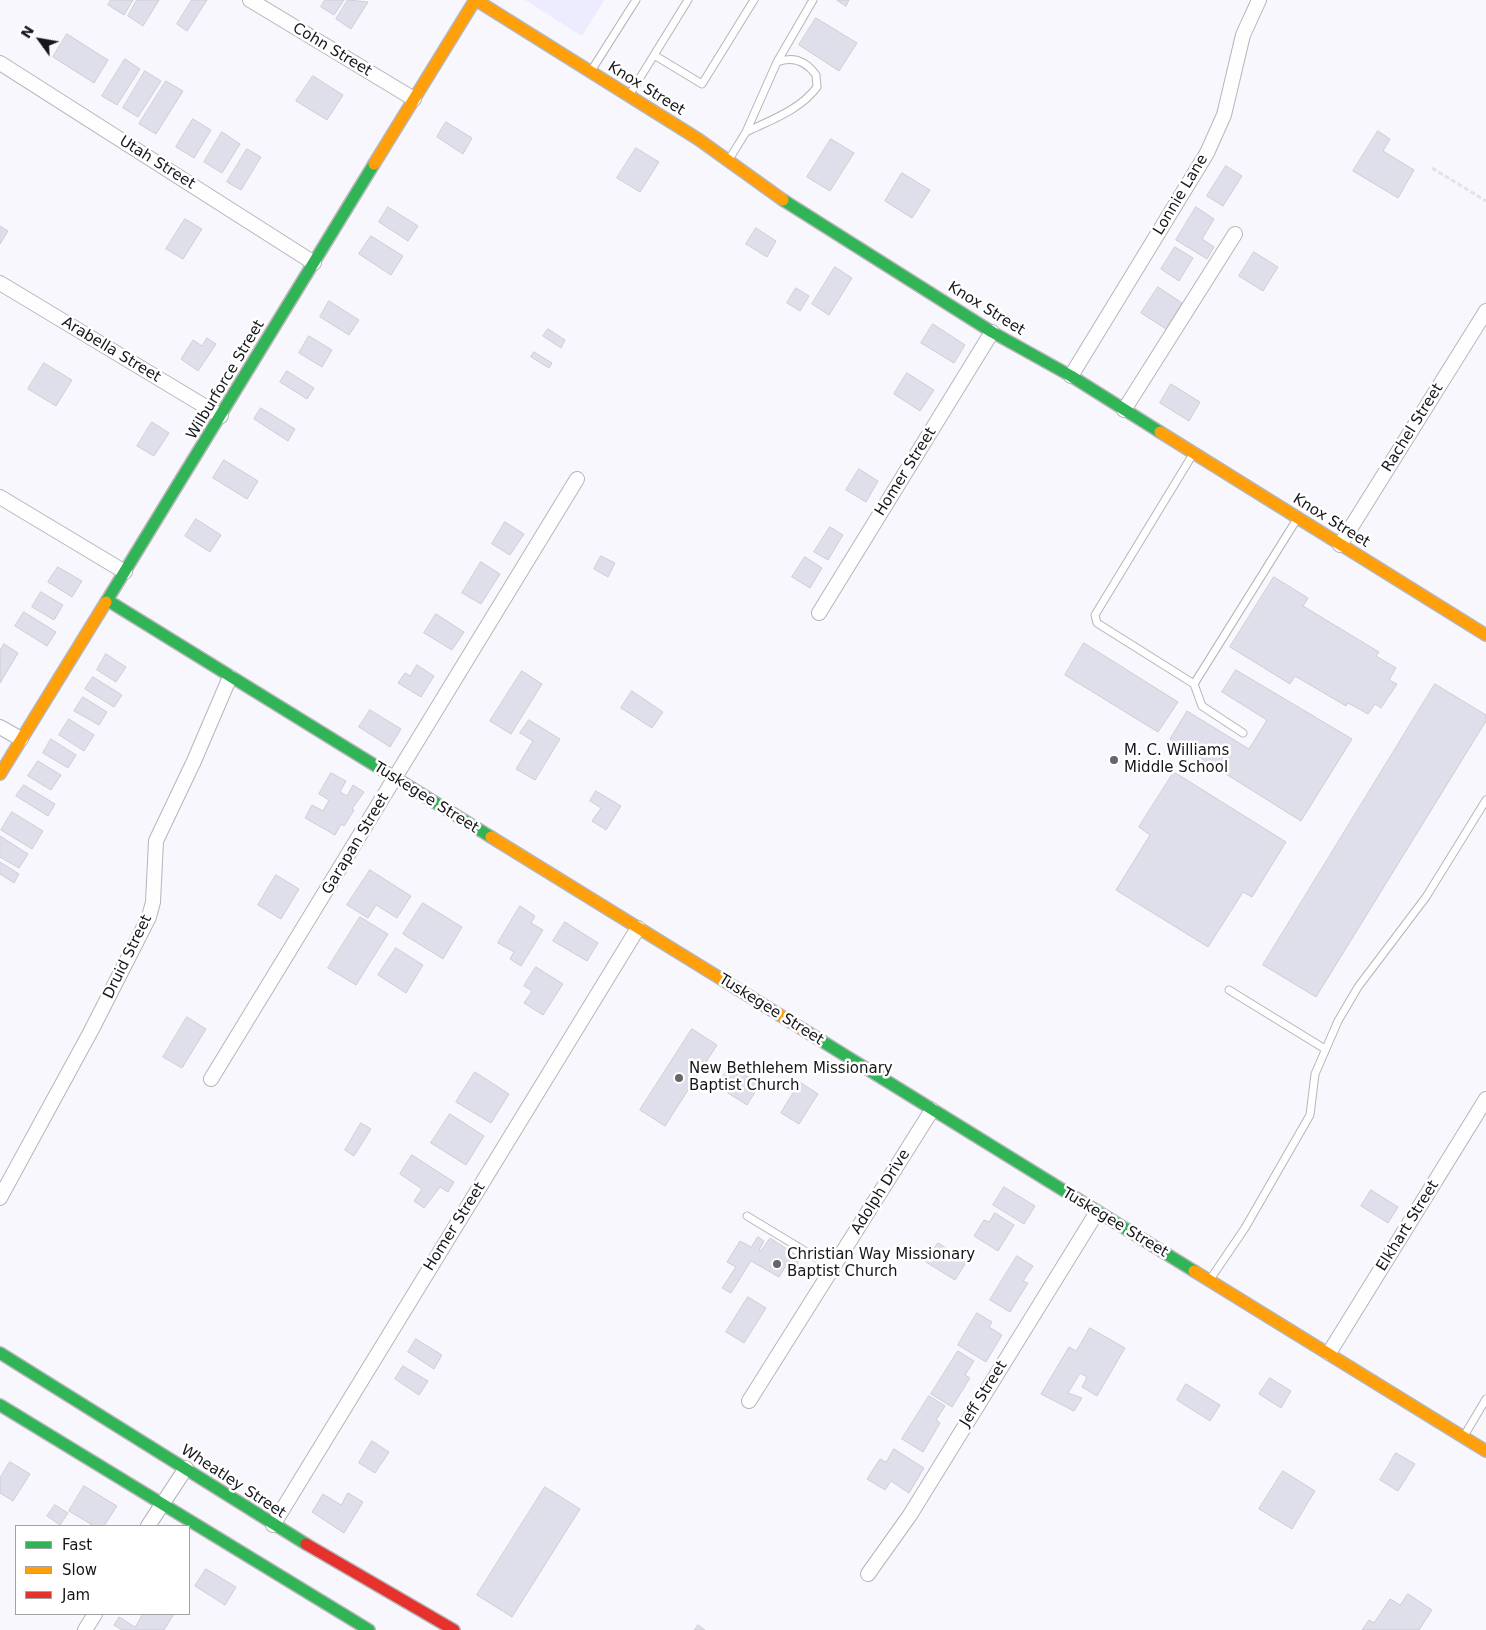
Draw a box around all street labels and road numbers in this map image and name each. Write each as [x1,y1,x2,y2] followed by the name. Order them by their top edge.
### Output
[289,19,375,81] street label: Cohn Street
[604,58,688,120] street label: Knox Street
[116,133,198,193] street label: Utah Street
[1150,151,1212,239] street label: Lonnie Lane
[944,278,1028,340] street label: Knox Street
[58,313,164,387] street label: Arabella Street
[183,317,269,443] street label: Wilburforce Street
[1379,380,1447,476] street label: Rachel Street
[872,424,940,520] street label: Homer Street
[1289,490,1373,552] street label: Knox Street
[370,759,482,837] street label: Tuskegee Street
[319,790,393,898] street label: Garapan Street
[100,912,156,1002] street label: Druid Street
[715,971,827,1049] street label: Tuskegee Street
[848,1146,914,1238] street label: Adolph Drive
[1373,1177,1443,1275] street label: Elkhart Street
[421,1179,489,1275] street label: Homer Street
[1059,1184,1171,1262] street label: Tuskegee Street
[957,1358,1011,1430] street label: Jeff Street
[177,1441,289,1523] street label: Wheatley Street

